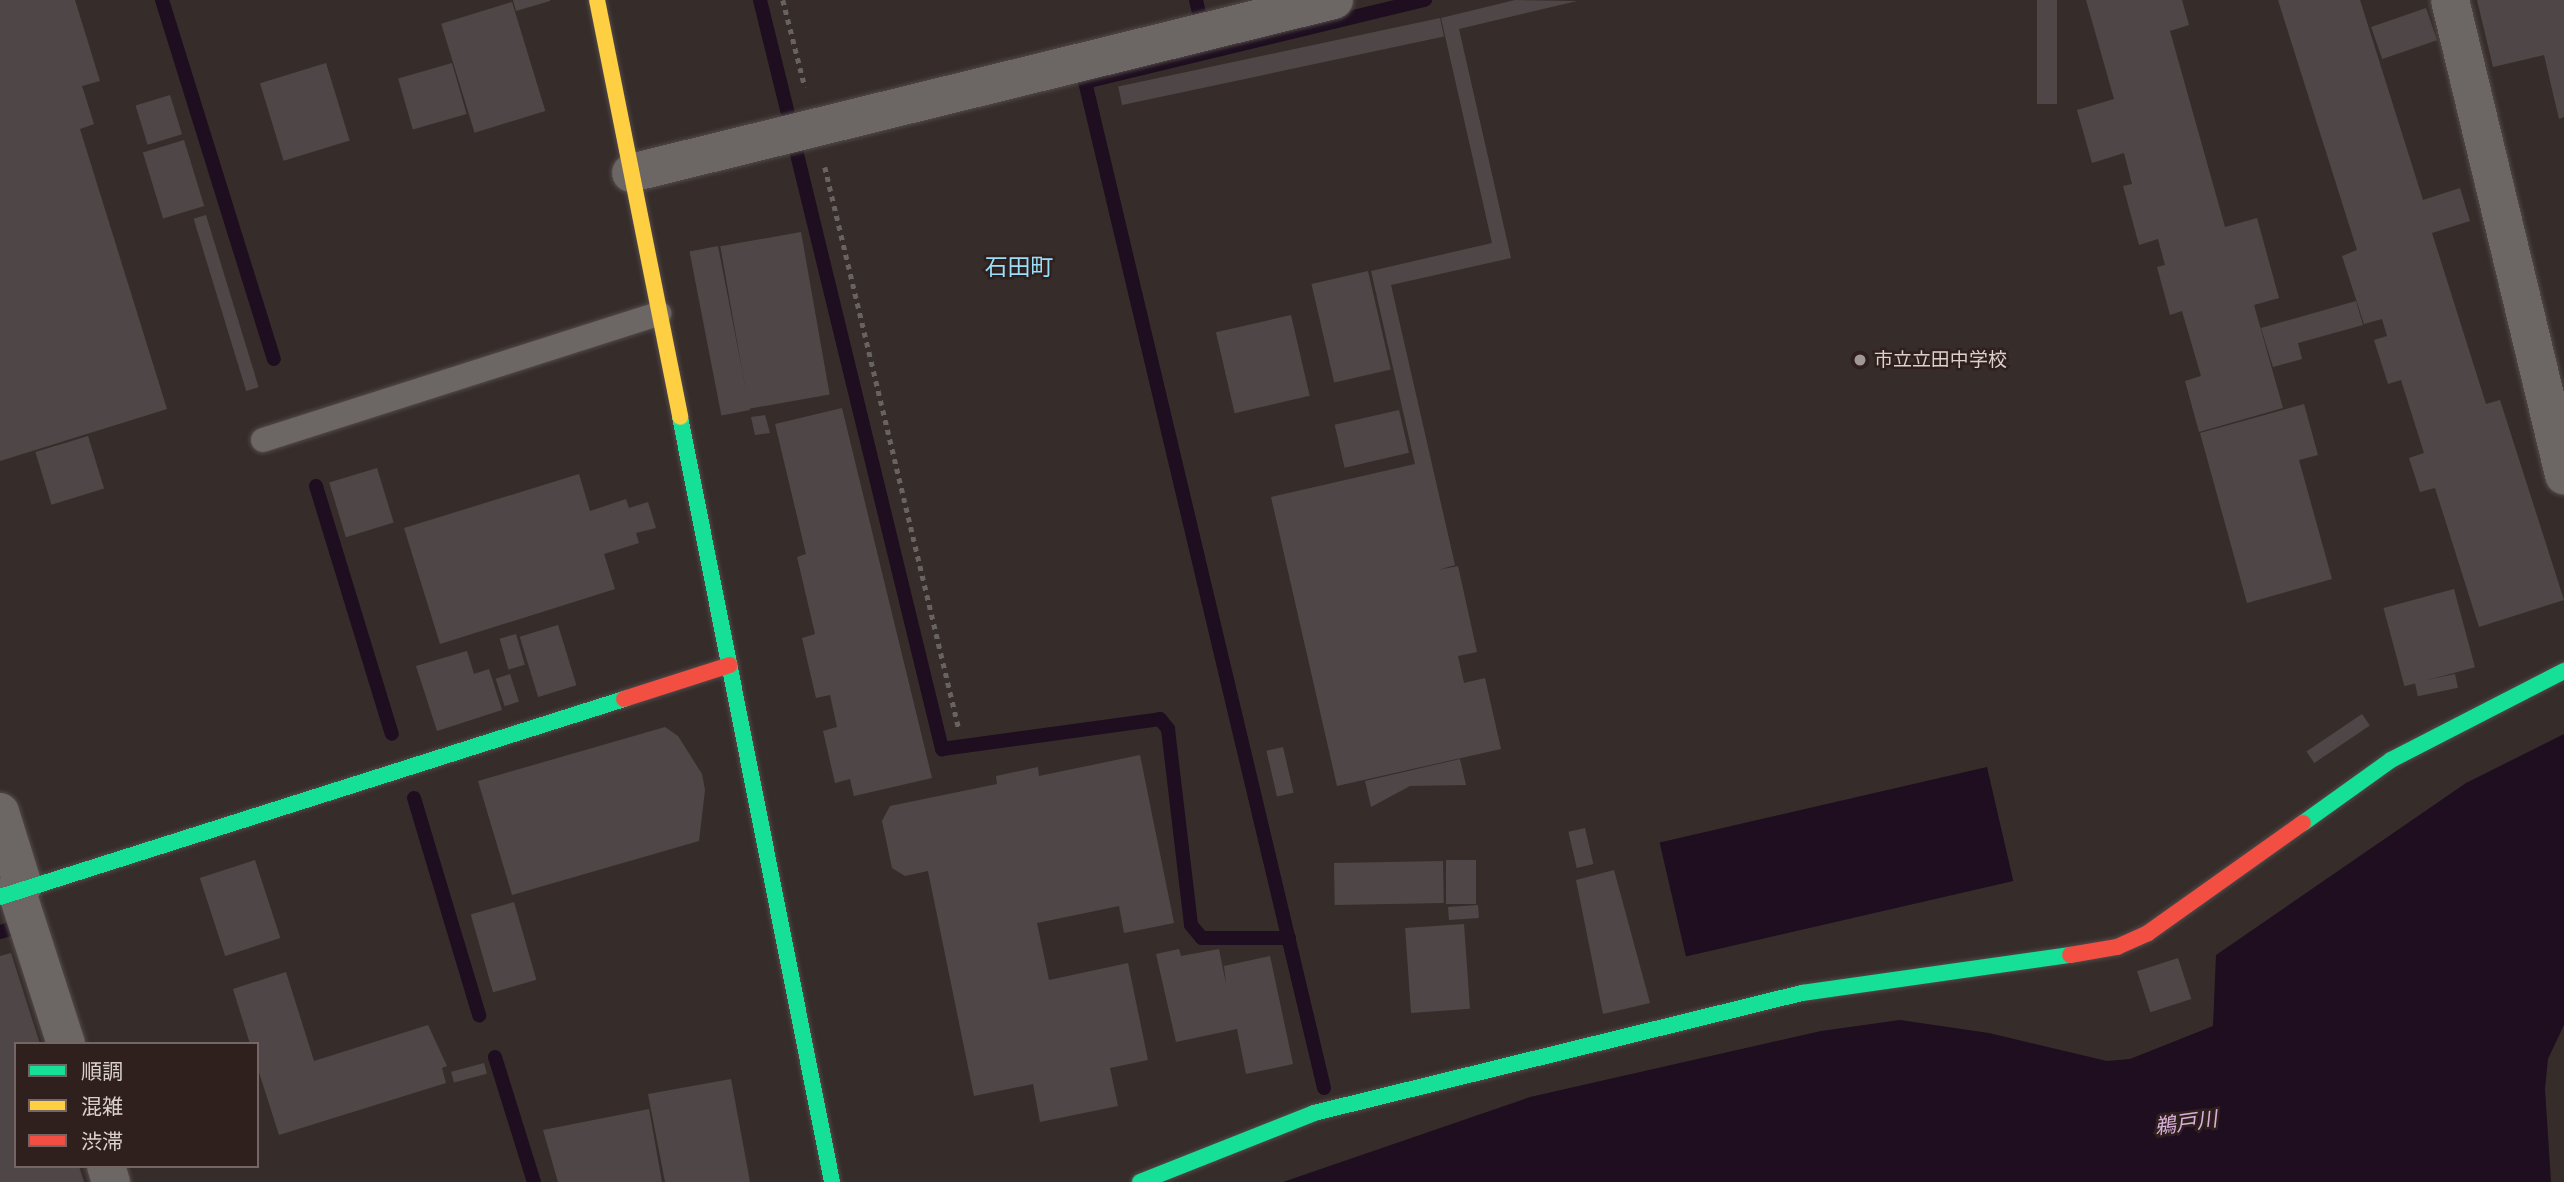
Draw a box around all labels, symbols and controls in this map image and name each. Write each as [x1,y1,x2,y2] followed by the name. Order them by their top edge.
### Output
[985,253,1053,281] district label: 石田町
[1874,349,2007,371] place label: 市立立田中学校
[1852,352,1868,368] marker: 市立立田中学校
[14,1042,259,1168] legend
[81,1057,123,1086] text: 順調
[81,1092,123,1121] text: 混雑
[2153,1106,2219,1140] water label: 鵜戸川
[81,1127,123,1156] text: 渋滞

